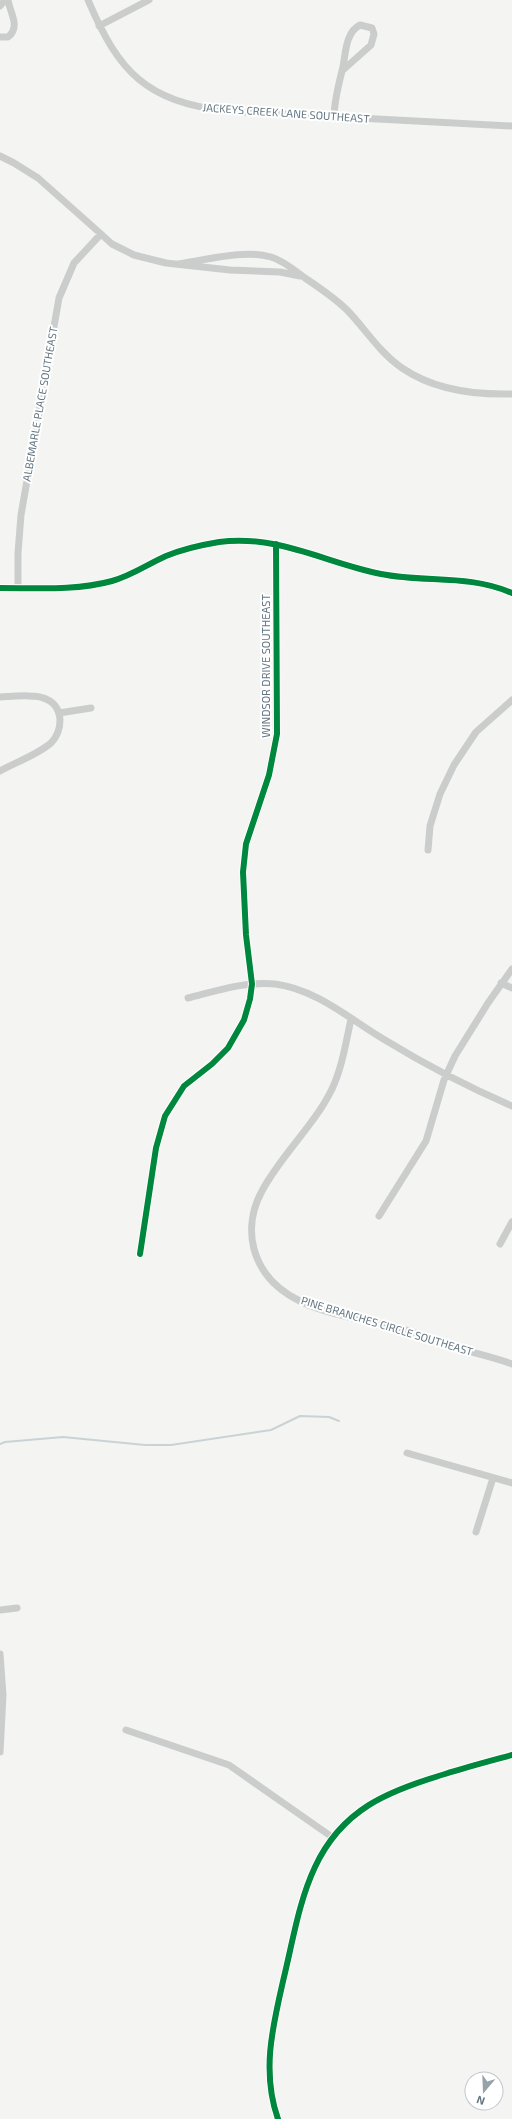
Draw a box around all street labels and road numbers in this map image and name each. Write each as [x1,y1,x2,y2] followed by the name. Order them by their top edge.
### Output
[202,100,371,125] street label: JACKEYS CREEK LANE SOUTHEAST
[19,325,60,482] street label: ALBEMARLE PLACE SOUTHEAST
[259,594,272,738] street label: WINDSOR DRIVE SOUTHEAST
[300,1293,475,1358] street label: PINE BRANCHES CIRCLE SOUTHEAST

